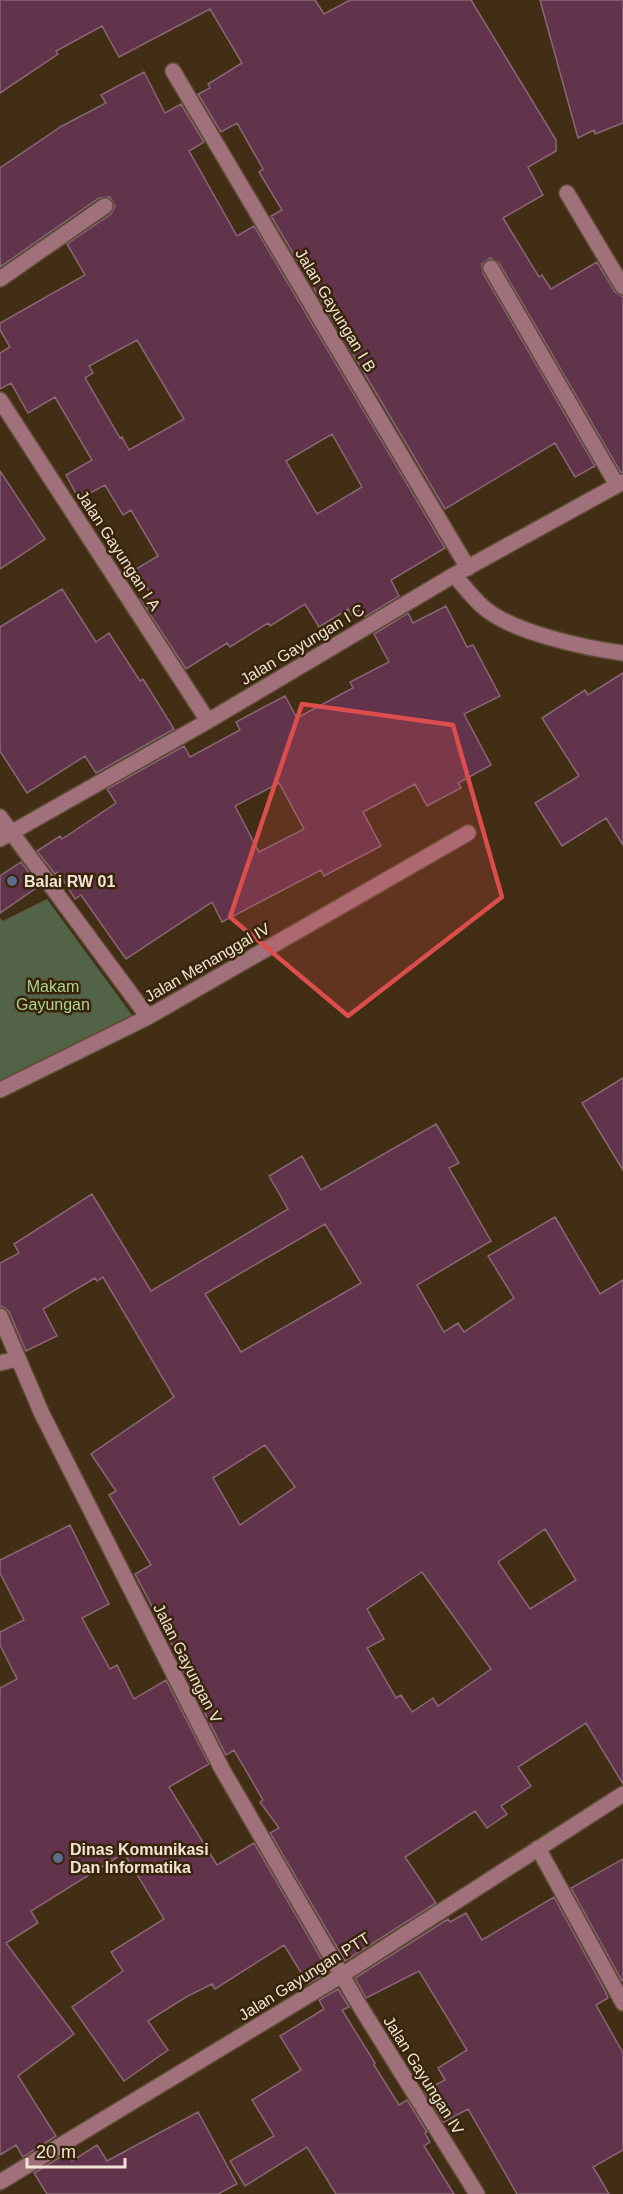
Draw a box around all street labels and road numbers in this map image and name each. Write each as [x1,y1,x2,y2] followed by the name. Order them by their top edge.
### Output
[292,246,379,375] street label: Jalan Gayungan I B
[73,487,164,614] street label: Jalan Gayungan I A
[237,601,367,688] street label: Jalan Gayungan I C
[142,920,273,1005] street label: Jalan Menanggal IV
[150,1601,225,1726] street label: Jalan Gayungan V
[236,1929,373,2024] street label: Jalan Gayungan PTT
[380,2013,467,2138] street label: Jalan Gayungan IV

